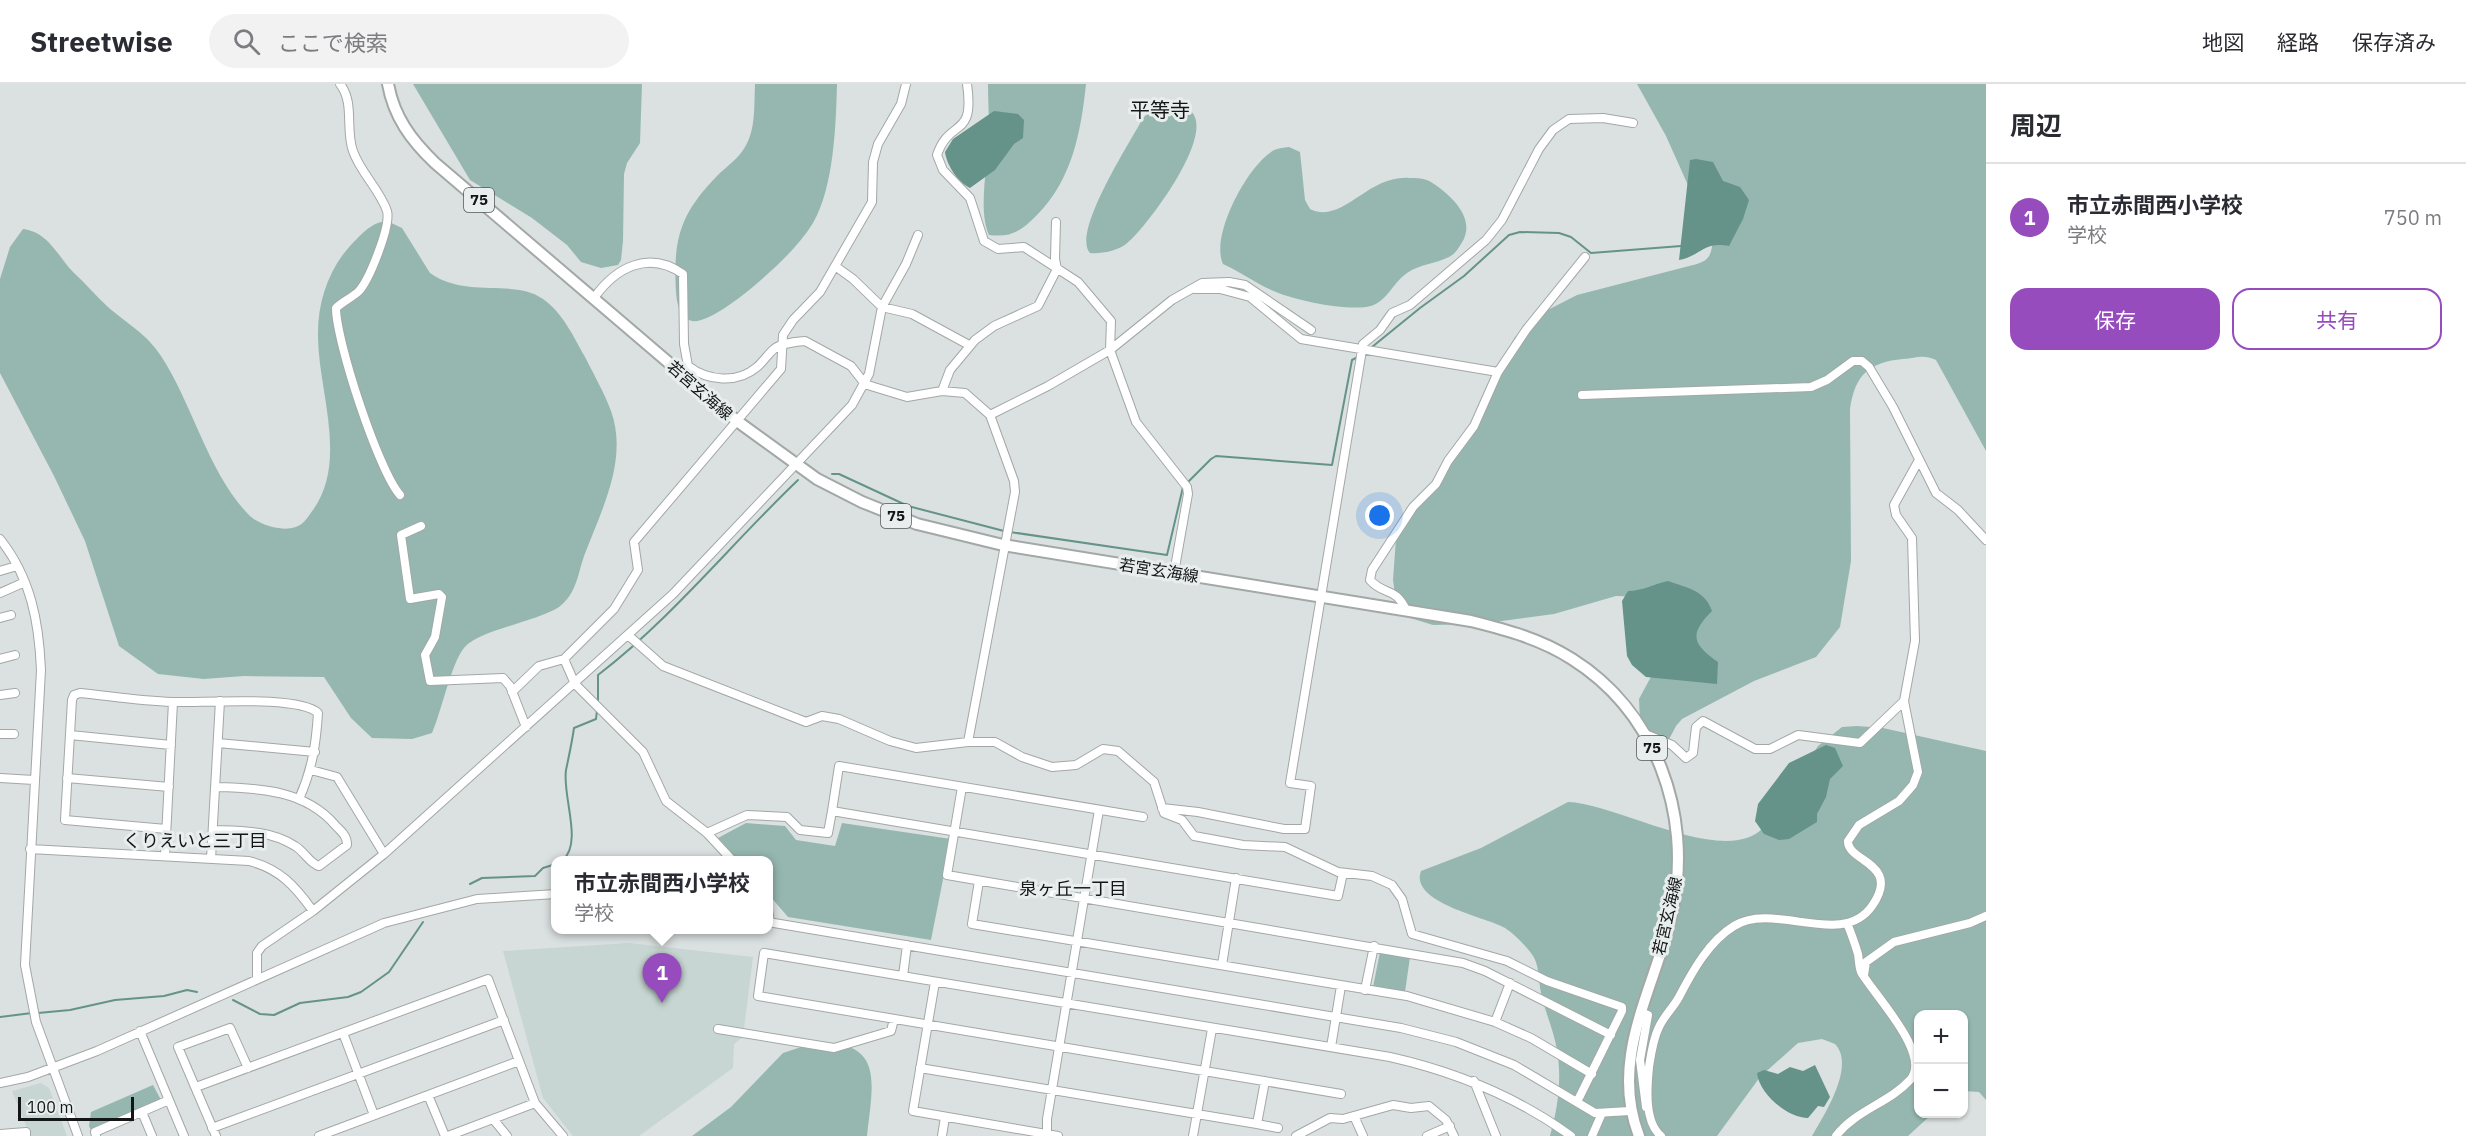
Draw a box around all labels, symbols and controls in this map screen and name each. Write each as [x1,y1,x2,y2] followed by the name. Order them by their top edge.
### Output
[209,14,629,68] search box
[30,23,173,60] text: Streetwise
[230,25,263,58] icon: search
[278,28,388,57] text: ここで検索
[2202,28,2244,56] text: 地図
[2277,28,2319,56] text: 経路
[2352,28,2436,56] text: 保存済み
[1130,96,1190,123] district label: 平等寺
[2010,108,2062,142] text: 周辺
[464,188,494,212] road number: 75
[2067,190,2243,219] text: 市立赤間西小学校
[2024,204,2036,231] text: 1
[2384,204,2442,231] text: 750 m
[2067,221,2107,248] text: 学校
[2010,288,2220,350] button: 保存
[2232,288,2442,350] button: 共有
[663,356,737,424] street label: 若宮玄海線
[1365,501,1394,530] your location
[881,504,911,528] road number: 75
[1118,554,1200,586] street label: 若宮玄海線
[1637,736,1667,760] road number: 75
[123,829,267,852] district label: くりえいと三丁目
[551,856,773,934] popup
[574,868,750,897] text: 市立赤間西小学校
[1648,875,1686,957] street label: 若宮玄海線
[1019,877,1127,900] district label: 泉ヶ丘一丁目
[574,899,614,926] text: 学校
[642,954,682,1003] pin: 1
[1914,1010,1968,1118] map controls
[1914,1010,1968,1064] button: +
[1914,1064,1968,1118] button: −
[18,1094,134,1122] scale bar
[27,1097,74,1117] text: 100 m

